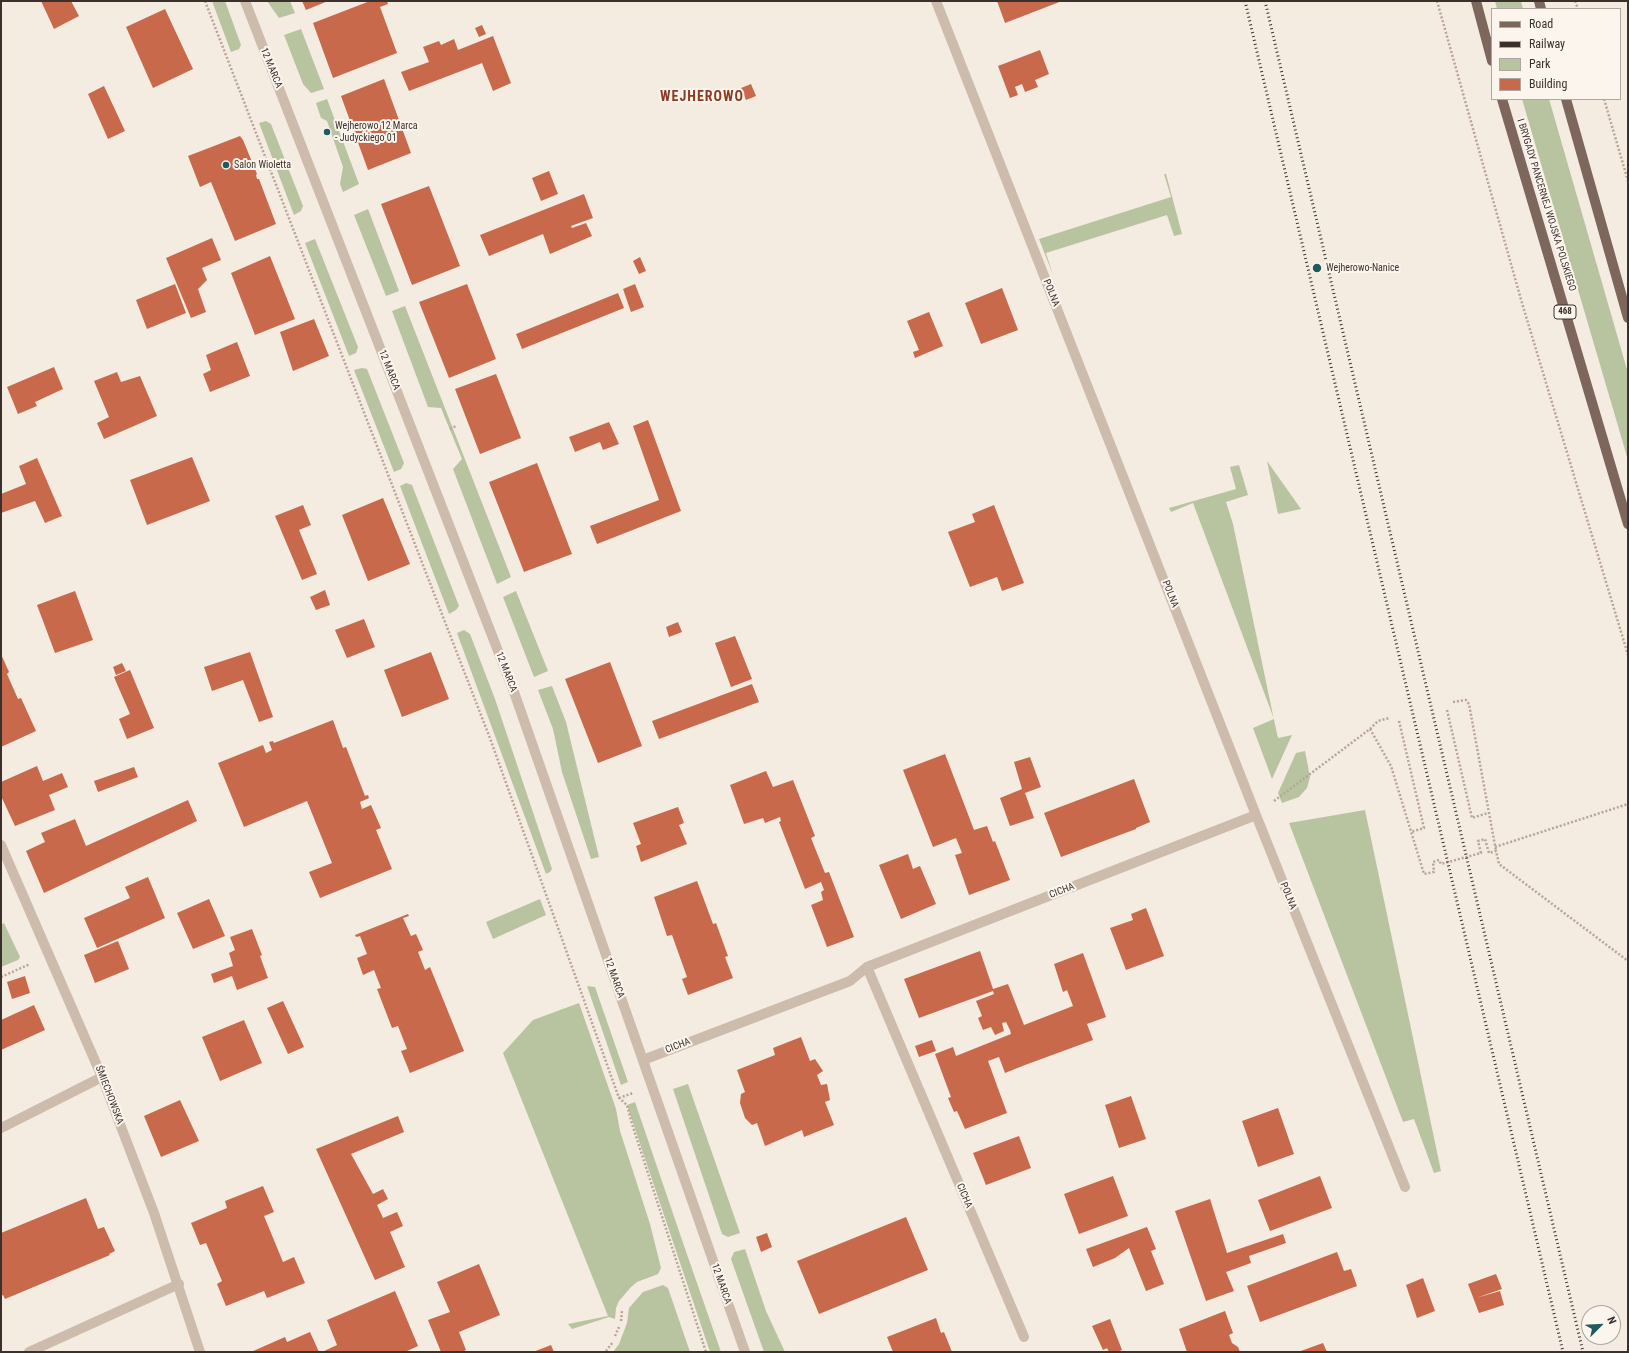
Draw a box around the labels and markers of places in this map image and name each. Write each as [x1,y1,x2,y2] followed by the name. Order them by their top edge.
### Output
[335,120,418,144] place label: Wejherowo 12 Marca - Judyckiego 01
[322,127,332,137] marker: Wejherowo 12 Marca - Judyckiego 01
[234,159,291,171] place label: Salon Wioletta
[221,160,231,170] marker: Salon Wioletta
[1311,262,1323,274] marker: Wejherowo-Nanice
[1326,262,1399,274] place label: Wejherowo-Nanice

